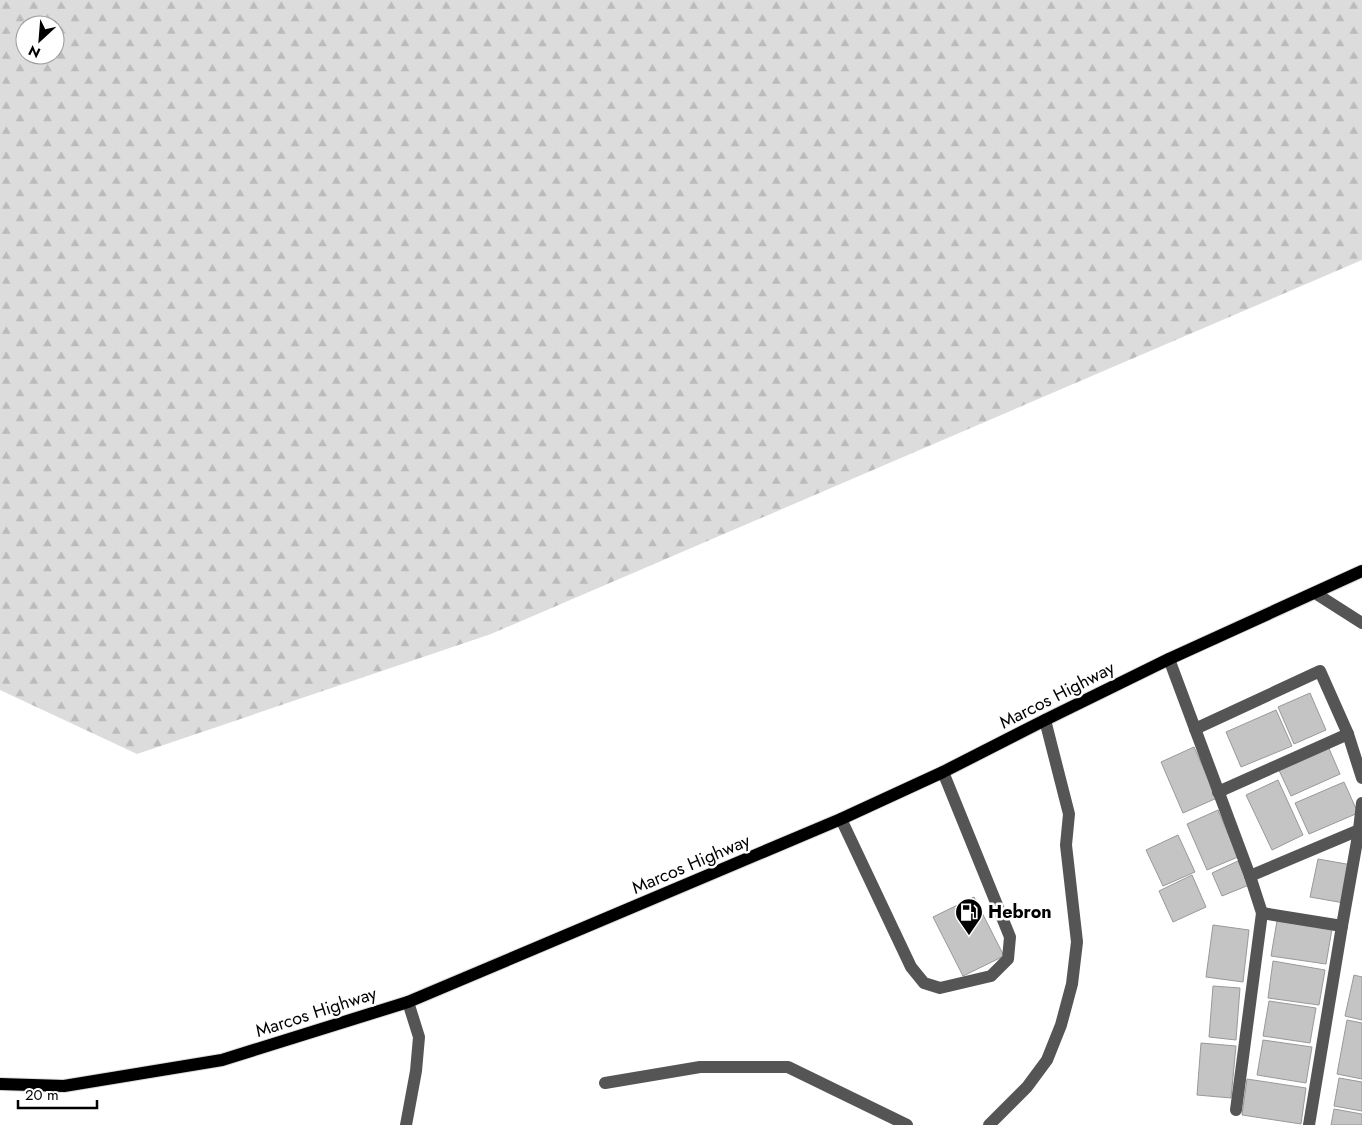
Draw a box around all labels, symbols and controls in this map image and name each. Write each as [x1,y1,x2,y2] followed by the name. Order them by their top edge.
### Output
[15,15,65,65] north arrow
[25,40,44,63] text: N
[995,655,1119,735] street label: Marcos Highway
[628,827,754,901] street label: Marcos Highway
[954,897,984,936] fuel station icon: Hebron
[988,899,1052,925] place label: Hebron
[252,980,380,1044] street label: Marcos Highway
[18,1078,96,1110] scale bar
[25,1084,59,1106] text: 20 m

